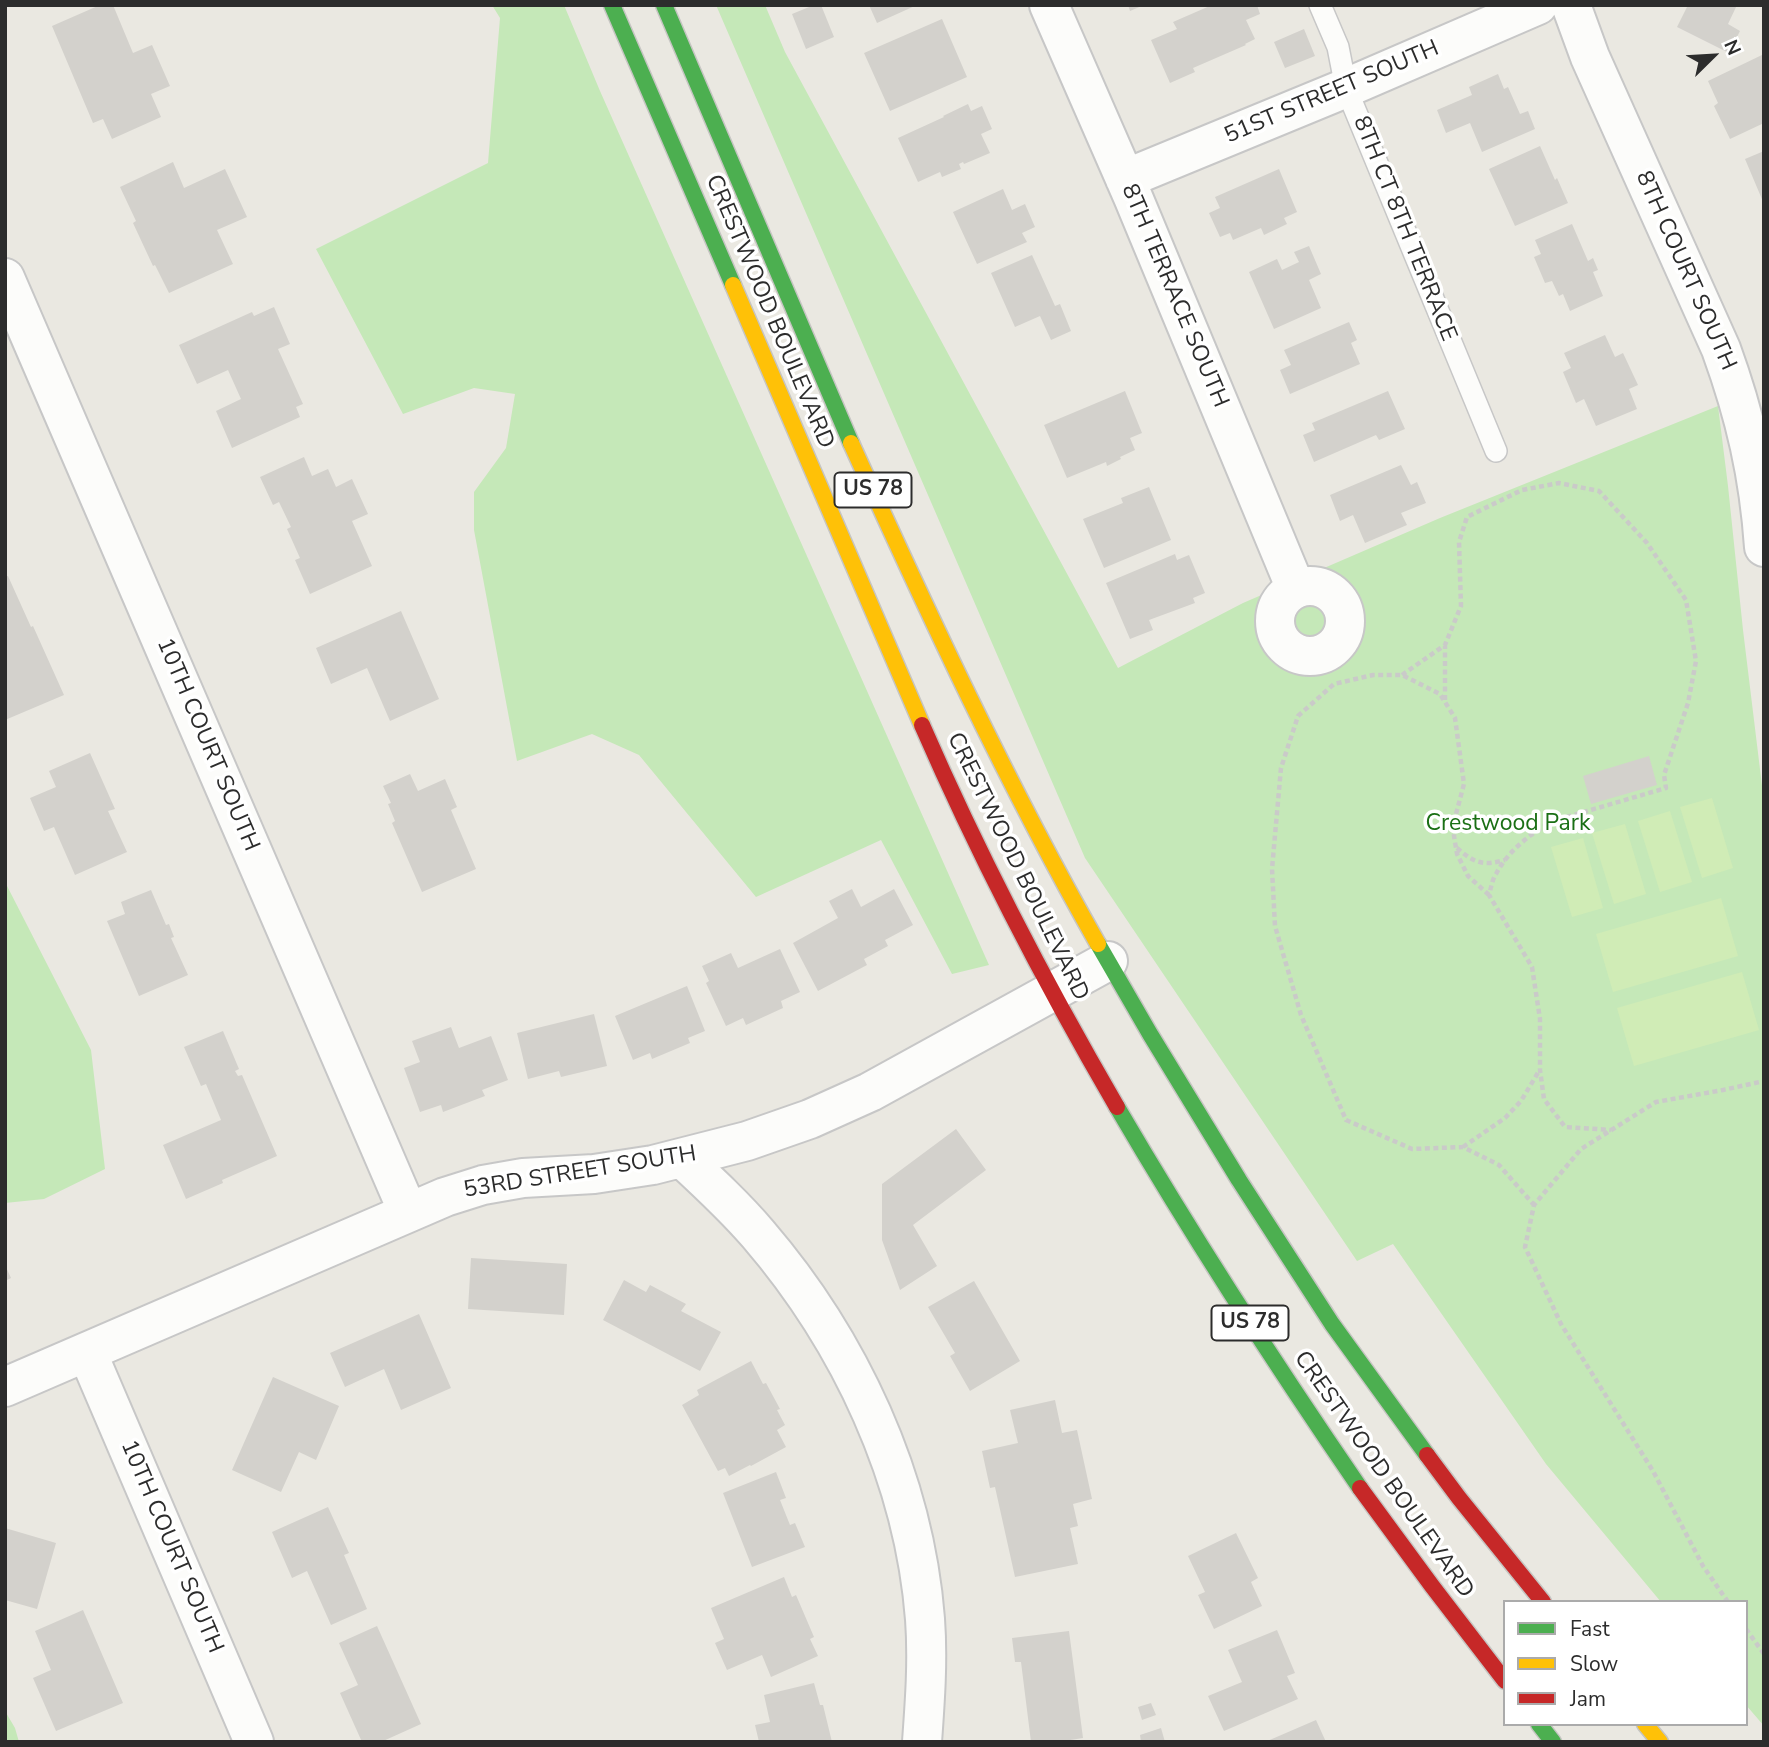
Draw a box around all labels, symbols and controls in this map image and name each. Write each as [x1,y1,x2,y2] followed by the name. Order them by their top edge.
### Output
[1678,21,1748,91] north arrow
[1221,35,1443,151] street label: 51ST STREET SOUTH
[1717,36,1747,59] text: N
[1346,112,1462,346] street label: 8TH CT 8TH TERRACE
[1629,167,1741,375] street label: 8TH COURT SOUTH
[699,171,839,453] street label: CRESTWOOD BOULEVARD
[1114,180,1234,412] street label: 8TH TERRACE SOUTH
[834,472,912,508] road number: US 78
[150,634,264,856] street label: 10TH COURT SOUTH
[940,729,1094,1005] street label: CRESTWOOD BOULEVARD
[1426,810,1590,838] park label: Crestwood Park
[462,1141,698,1205] street label: 53RD STREET SOUTH
[1212,1306,1288,1340] road number: US 78
[1287,1346,1479,1604] street label: CRESTWOOD BOULEVARD
[114,1436,228,1658] street label: 10TH COURT SOUTH
[1503,1600,1748,1726] legend
[1570,1615,1610,1643] text: Fast
[1570,1650,1618,1678] text: Slow
[1570,1685,1606,1713] text: Jam

